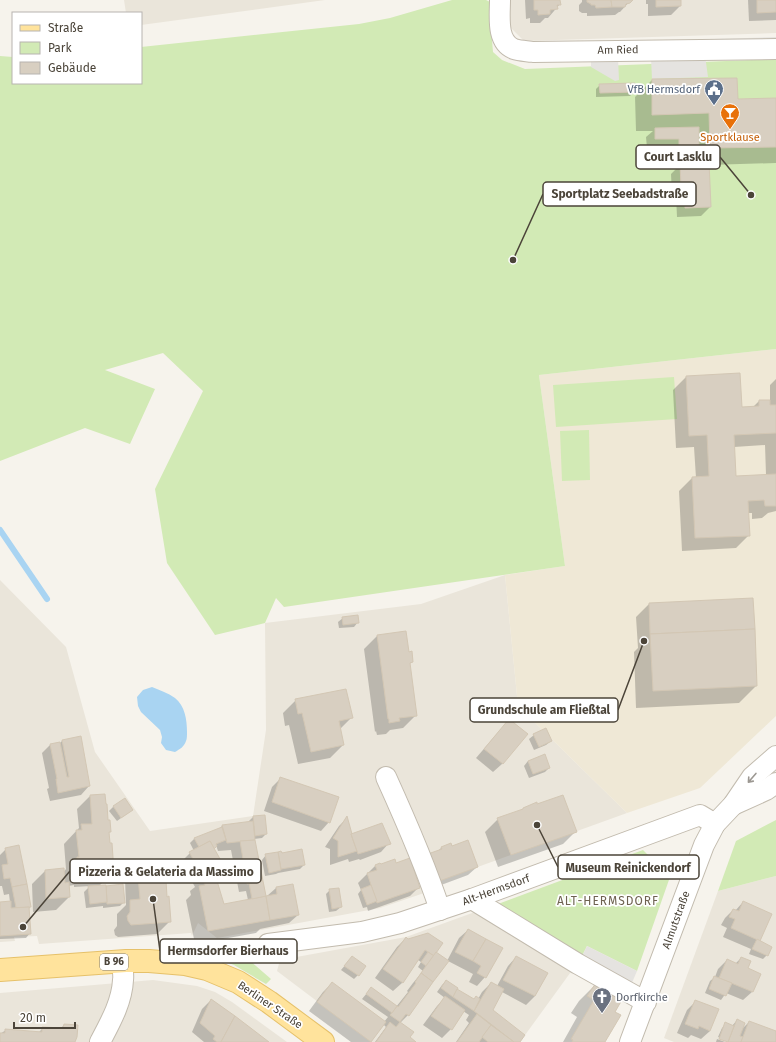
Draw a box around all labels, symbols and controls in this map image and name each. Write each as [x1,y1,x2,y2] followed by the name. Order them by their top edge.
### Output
[12,12,142,84] legend
[48,21,83,35] text: Straße
[48,41,72,55] text: Park
[597,43,639,57] street label: Am Ried
[48,61,96,75] text: Gebäude
[703,78,725,106] public building icon: VfB Hermsdorf
[627,83,701,96] place label: VfB Hermsdorf
[719,102,741,130] bar icon: Sportklause
[700,131,760,144] place label: Sportklause
[636,145,720,169] callout: Court Lasklu
[644,150,712,164] text: Court Lasklu
[543,182,696,206] callout: Sportplatz Seebadstraße
[552,187,689,201] text: Sportplatz Seebadstraße
[470,698,618,722] callout: Grundschule am Fließtal
[478,703,611,717] text: Grundschule am Fließtal
[748,773,757,784] one-way arrow
[558,855,699,879] callout: Museum Reinickendorf
[70,859,261,883] callout: Pizzeria & Gelateria da Massimo
[565,861,692,875] text: Museum Reinickendorf
[78,865,254,879] text: Pizzeria & Gelateria da Massimo
[461,871,533,908] street label: Alt-Hermsdorf
[659,889,693,951] street label: Almutstraße
[557,894,659,908] district label: ALT-HERMSDORF
[160,939,297,963] callout: Hermsdorfer Bierhaus
[167,944,289,958] text: Hermsdorfer Bierhaus
[100,954,128,970] road number: B 96
[235,979,305,1031] street label: Berliner Straße
[591,986,613,1014] church icon: Dorfkirche
[616,991,668,1004] place label: Dorfkirche
[14,1004,75,1030] scale bar
[20,1011,46,1025] text: 20 m

